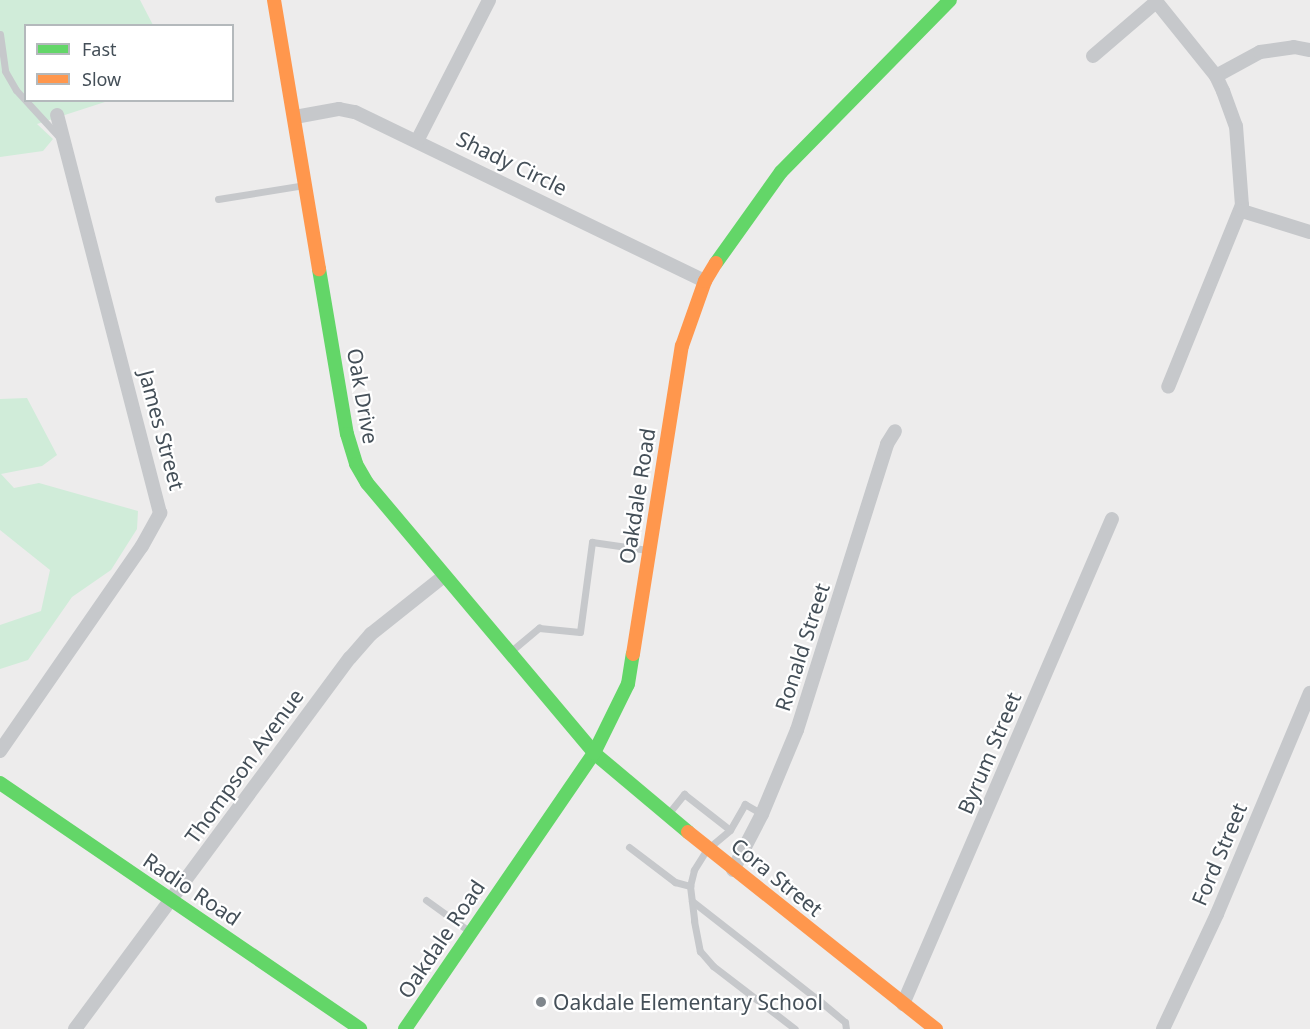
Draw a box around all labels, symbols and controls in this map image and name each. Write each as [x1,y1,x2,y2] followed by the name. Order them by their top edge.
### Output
[24,24,234,102] legend
[82,37,117,61] text: Fast
[82,67,121,91] text: Slow
[453,125,571,201] street label: Shady Circle
[342,346,384,446] street label: Oak Drive
[134,367,190,493] street label: James Street
[614,426,660,566] street label: Oakdale Road
[769,580,835,714] street label: Ronald Street
[179,684,309,848] street label: Thompson Avenue
[952,688,1026,818] street label: Byrum Street
[1186,799,1252,909] street label: Ford Street
[726,833,828,921] street label: Cora Street
[139,847,245,931] street label: Radio Road
[392,875,490,1003] street label: Oakdale Road
[553,989,823,1015] place label: Oakdale Elementary School
[534,995,548,1009] marker: Oakdale Elementary School

